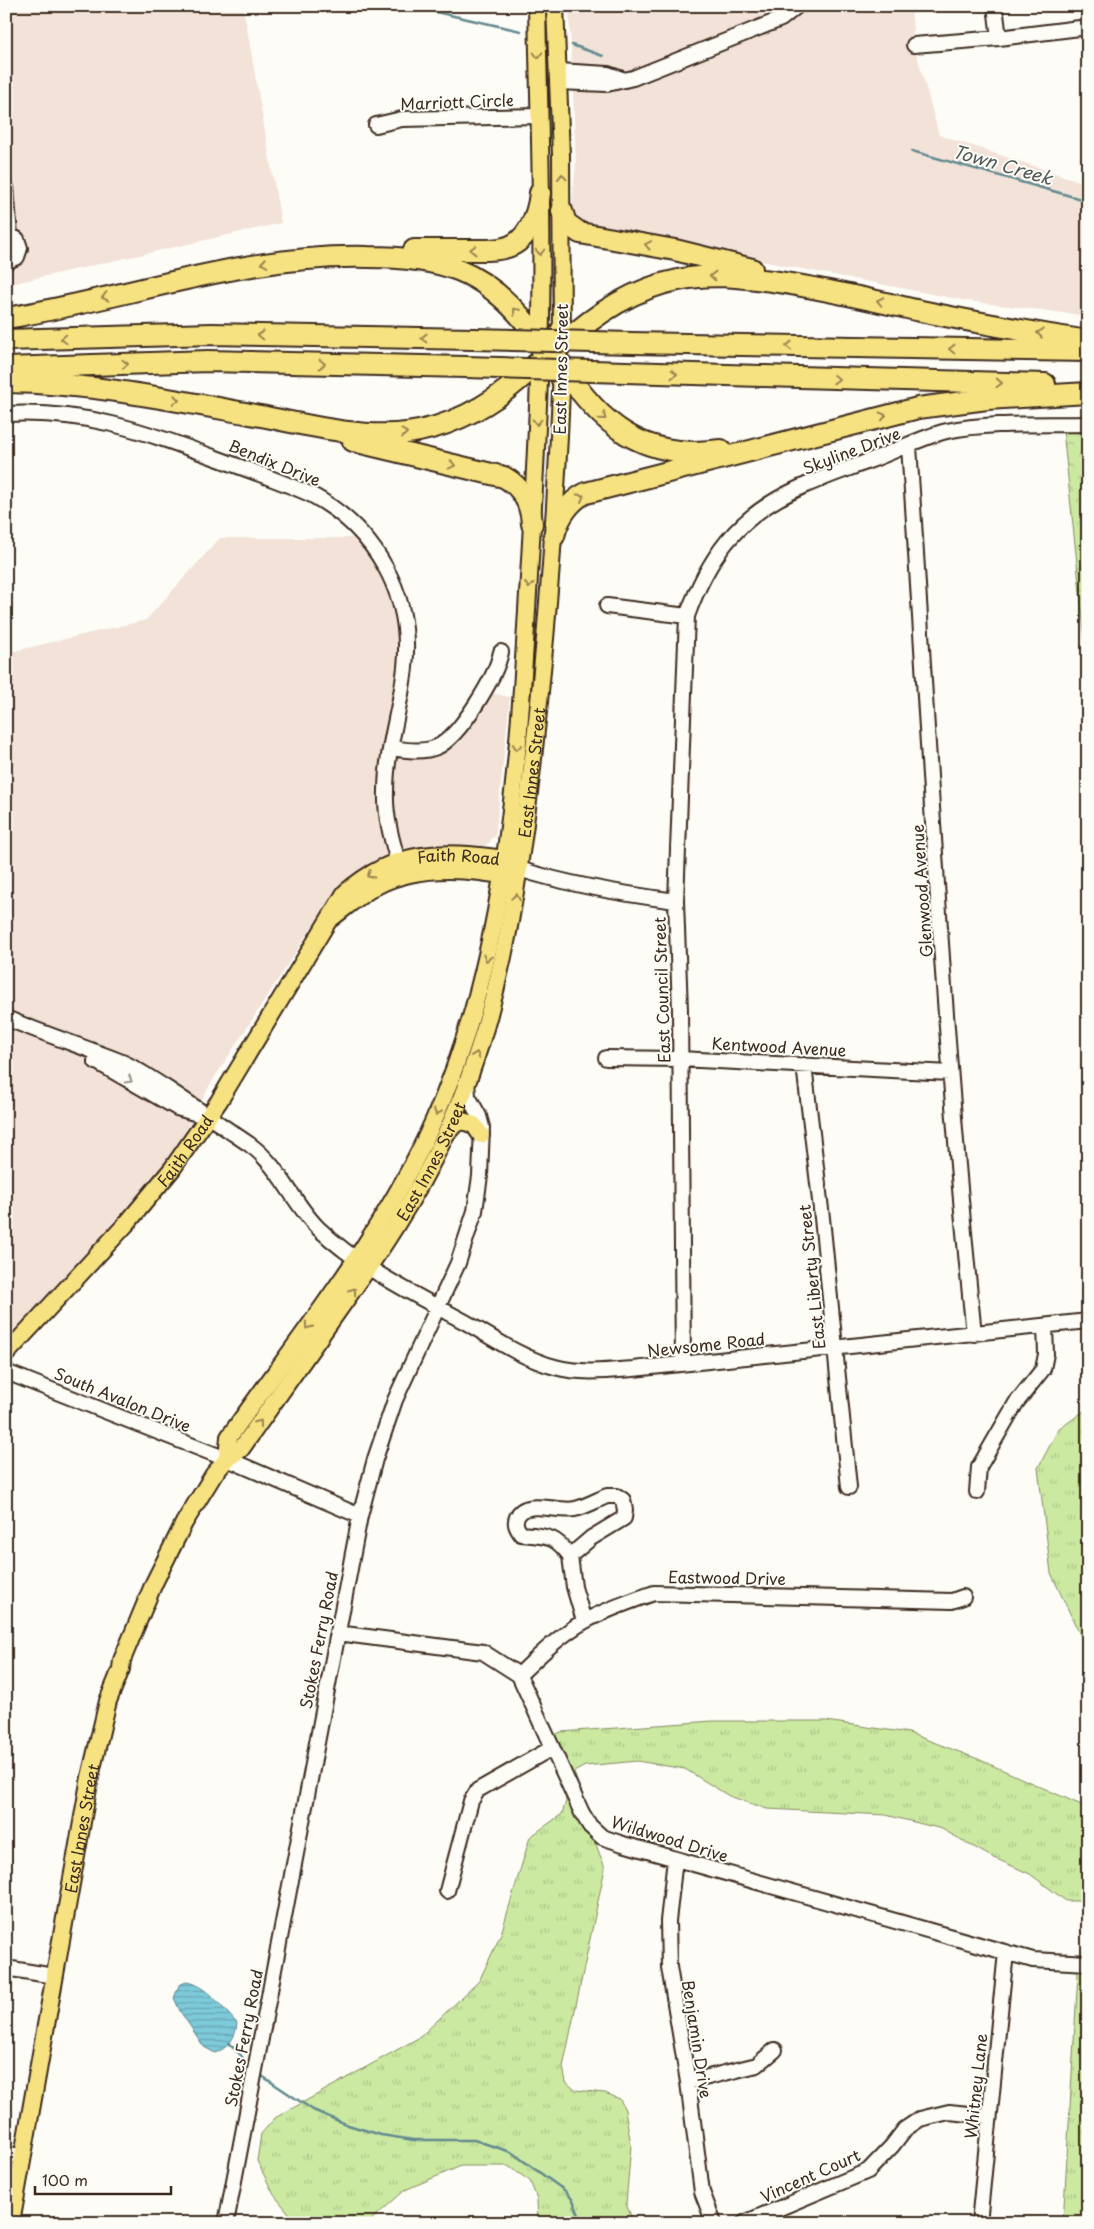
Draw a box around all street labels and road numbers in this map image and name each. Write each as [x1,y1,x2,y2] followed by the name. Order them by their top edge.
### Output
[400,87,514,115] street label: Marriott Circle
[547,303,573,435] street label: East Innes Street
[799,420,903,480] street label: Skyline Drive
[225,433,325,492] street label: Bendix Drive
[511,706,550,839] street label: East Innes Street
[904,823,938,958] street label: Glenwood Avenue
[415,842,502,870] street label: Faith Road
[646,917,676,1063] street label: East Council Street
[711,1030,847,1062] street label: Kentwood Avenue
[390,1097,471,1225] street label: East Innes Street
[150,1109,218,1192] street label: Faith Road
[791,1203,831,1350] street label: East Liberty Street
[646,1326,766,1362] street label: Newsome Road
[51,1361,195,1437] street label: South Avalon Drive
[668,1564,786,1590] street label: Eastwood Drive
[293,1569,343,1711] street label: Stokes Ferry Road
[58,1761,105,1895] street label: East Innes Street
[609,1809,731,1867] street label: Wildwood Drive
[218,1967,268,2109] street label: Stokes Ferry Road
[677,1978,719,2100] street label: Benjamin Drive
[958,2032,992,2140] street label: Whitney Lane
[756,2142,864,2208] street label: Vincent Court

